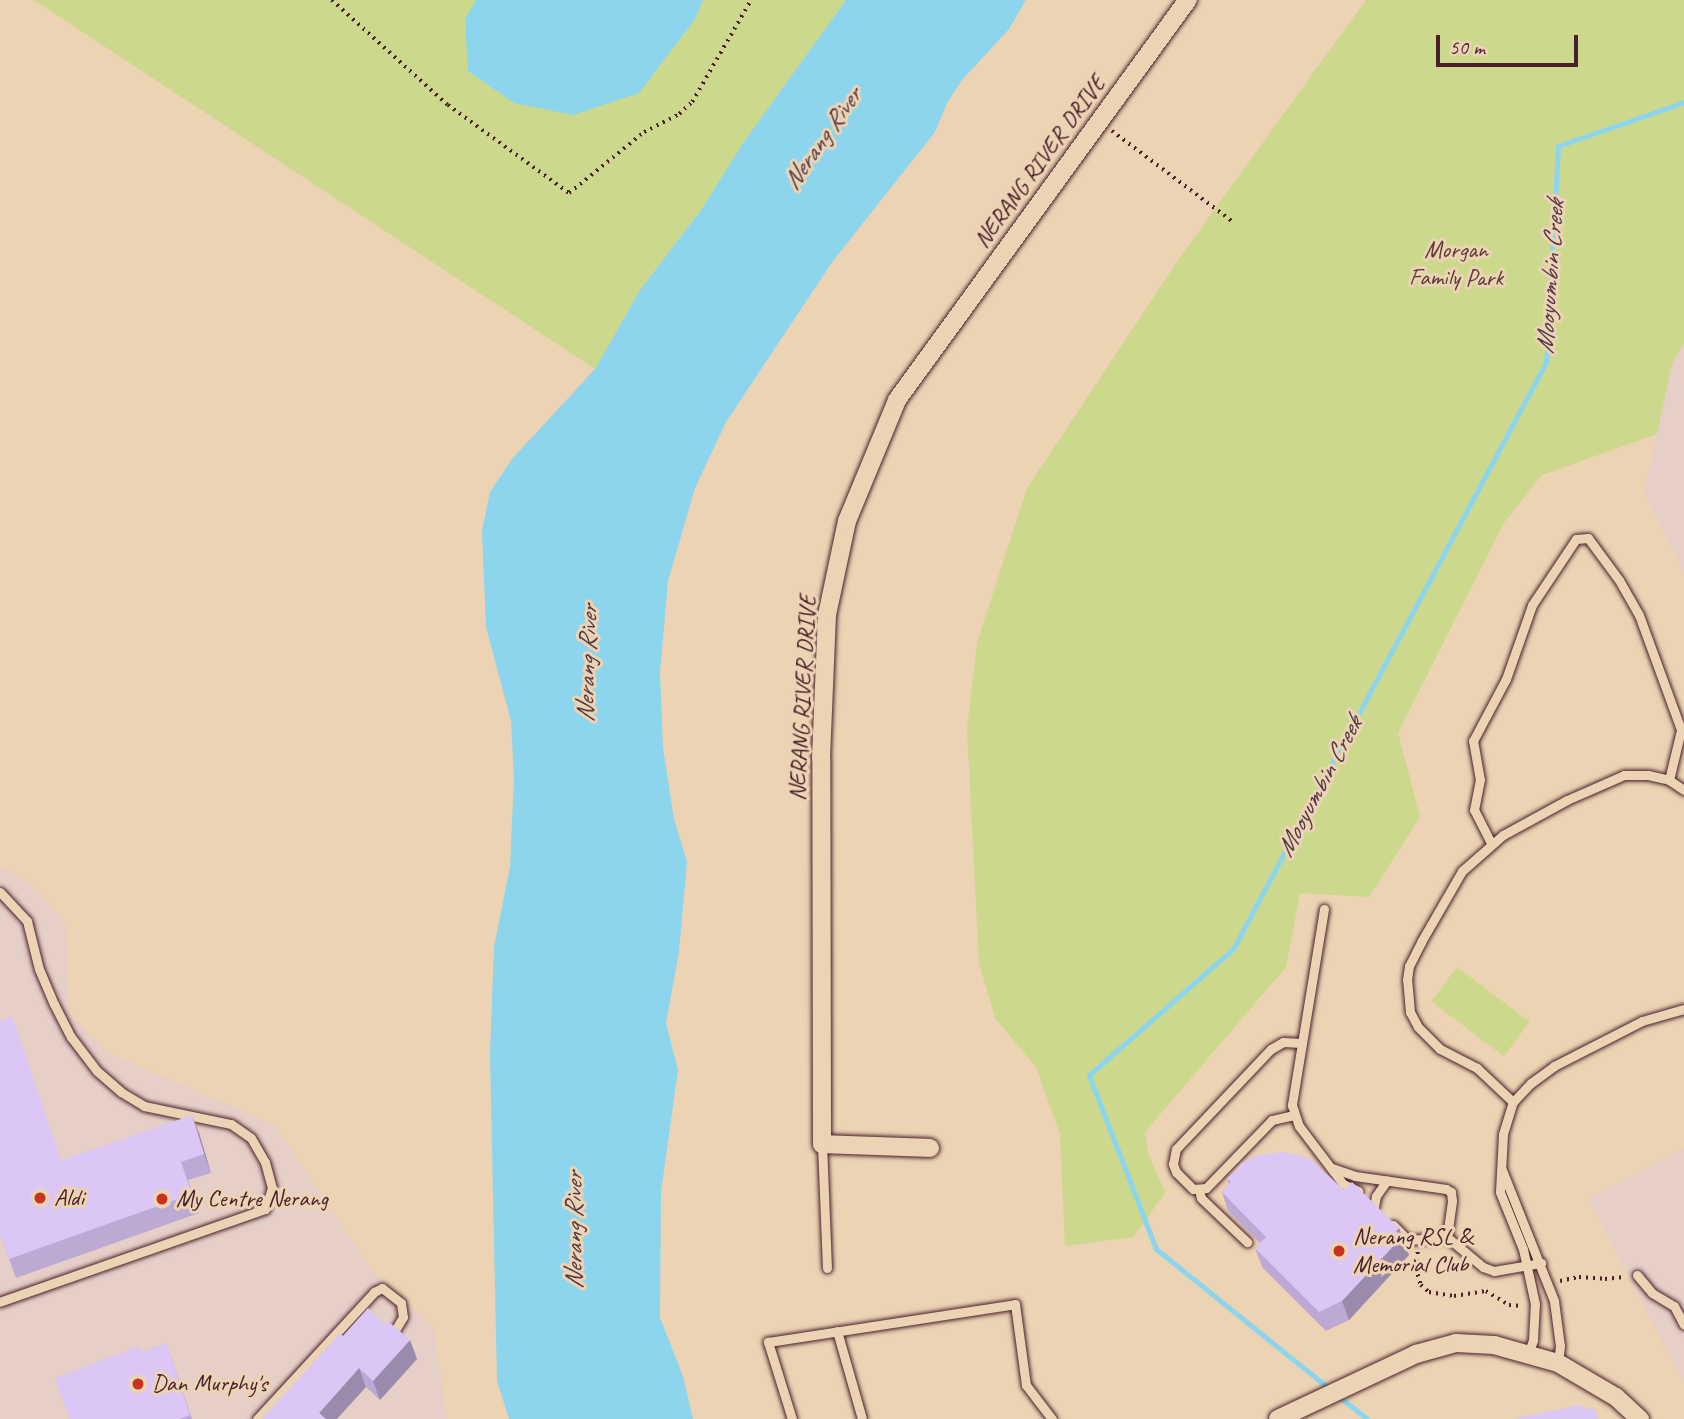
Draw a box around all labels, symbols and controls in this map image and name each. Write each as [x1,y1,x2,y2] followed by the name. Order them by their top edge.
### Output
[1439,21,1581,65] scale bar
[1449,34,1485,60] text: 50 m
[968,70,1112,254] street label: NERANG RIVER DRIVE
[776,82,868,196] water label: Nerang River
[1529,199,1571,355] water label: Mooyumbin Creek
[1409,236,1503,292] park label: Morgan Family Park
[783,595,823,801] street label: NERANG RIVER DRIVE
[569,605,605,723] water label: Nerang River
[1269,712,1369,862] water label: Mooyumbin Creek
[558,1173,590,1289] water label: Nerang River
[54,1184,84,1212] place label: Aldi
[176,1185,327,1213] place label: My Centre Nerang
[32,1190,48,1206] marker: Aldi
[154,1191,170,1207] marker: My Centre Nerang
[1353,1223,1472,1279] place label: Nerang RSL & Memorial Club
[1331,1243,1347,1259] marker: Nerang RSL & Memorial Club
[152,1370,267,1398] place label: Dan Murphy's
[130,1376,146,1392] marker: Dan Murphy's

